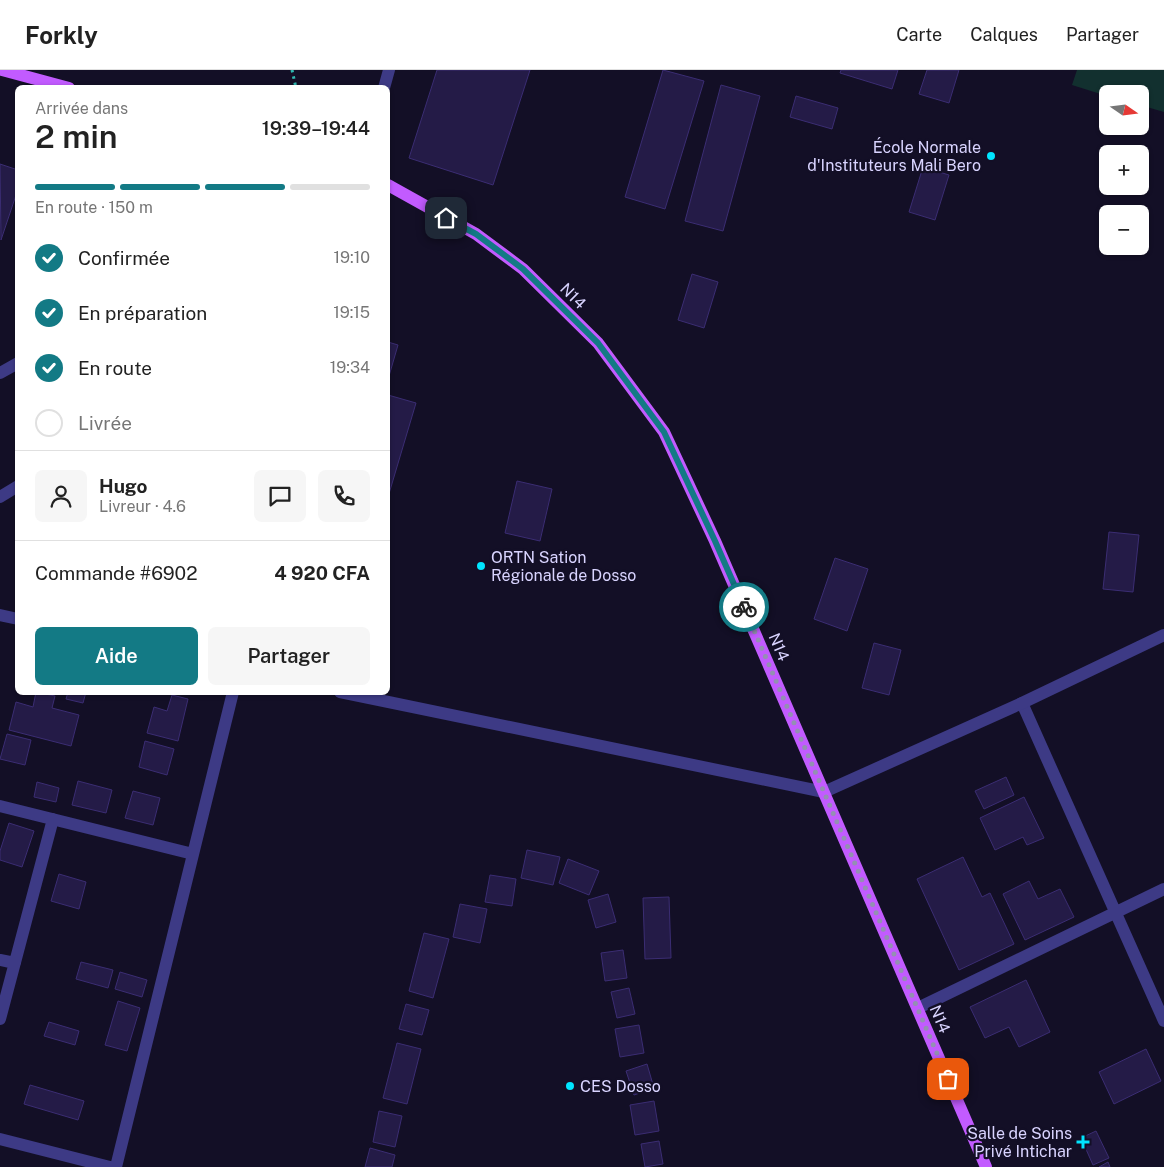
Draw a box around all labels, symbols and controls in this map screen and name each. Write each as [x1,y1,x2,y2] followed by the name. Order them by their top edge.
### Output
[25,21,98,49] text: Forkly
[896,24,942,45] text: Carte
[970,24,1038,45] text: Calques
[1066,24,1139,45] text: Partager
[1099,85,1149,135] north arrow
[1099,85,1149,255] map controls
[35,99,128,118] text: Arrivée dans
[262,117,370,139] text: 19:39–19:44
[35,118,118,155] text: 2 min
[807,137,981,175] place label: École Normale d'Instituteurs Mali Bero
[1099,145,1149,195] button: +
[985,150,997,162] marker: École Normale d'Instituteurs Mali Bero
[425,197,467,239] pin
[35,198,153,217] text: En route · 150 m
[432,204,460,232] icon: home
[1099,205,1149,255] button: −
[35,244,63,272] icon: check
[78,247,170,269] text: Confirmée
[334,248,370,267] text: 19:10
[556,279,590,313] street label: N14
[35,299,63,327] icon: check
[78,302,207,324] text: En préparation
[333,303,370,322] text: 19:15
[35,354,63,382] icon: check
[78,357,152,379] text: En route
[330,358,370,377] text: 19:34
[78,412,132,434] text: Livrée
[35,470,87,522] button: person
[254,470,306,522] button: chat
[318,470,370,522] button: phone
[99,475,148,497] text: Hugo
[99,497,186,516] text: Livreur · 4.6
[491,548,636,585] place label: ORTN Sation Régionale de Dosso
[475,560,487,572] marker: ORTN Sation Régionale de Dosso
[35,562,198,584] text: Commande #6902
[274,562,370,584] text: 4 920 CFA
[719,582,769,632] courier
[730,593,758,621] icon: bike
[35,627,198,685] button: Aide
[208,627,370,685] button: Partager
[765,630,793,664] street label: N14
[926,1002,954,1036] street label: N14
[927,1058,969,1100] pin
[934,1065,962,1093] icon: bag
[580,1077,661,1096] place label: CES Dosso
[564,1080,576,1092] marker: CES Dosso
[967,1124,1072,1161] place label: Salle de Soins Privé Intichar
[1076,1135,1090,1149] marker: Salle de Soins Privé Intichar

